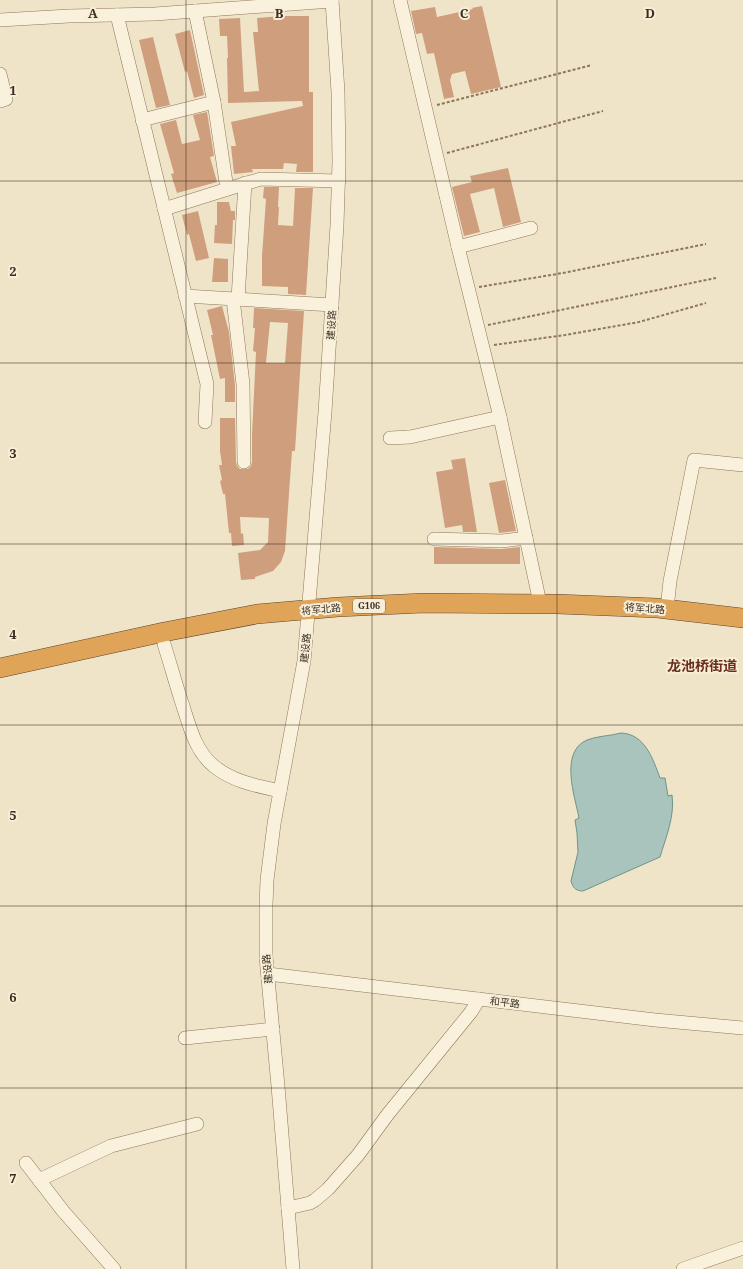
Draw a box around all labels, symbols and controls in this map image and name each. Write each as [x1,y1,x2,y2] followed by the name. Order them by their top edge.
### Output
[88,4,98,22] text: A
[275,4,284,22] text: B
[460,4,469,22] text: C
[645,4,655,22] text: D
[9,81,17,99] text: 1
[9,262,17,280] text: 2
[323,310,339,340] street label: 建设路
[9,444,17,462] text: 3
[353,599,385,613] road number: G106
[300,600,342,618] street label: 将军北路
[625,600,665,616] street label: 将军北路
[9,625,17,643] text: 4
[296,632,314,664] street label: 建设路
[667,656,737,675] district label: 龙池桥街道
[9,806,17,824] text: 5
[259,953,275,985] street label: 建设路
[9,988,17,1006] text: 6
[489,993,521,1011] street label: 和平路
[9,1169,17,1187] text: 7

